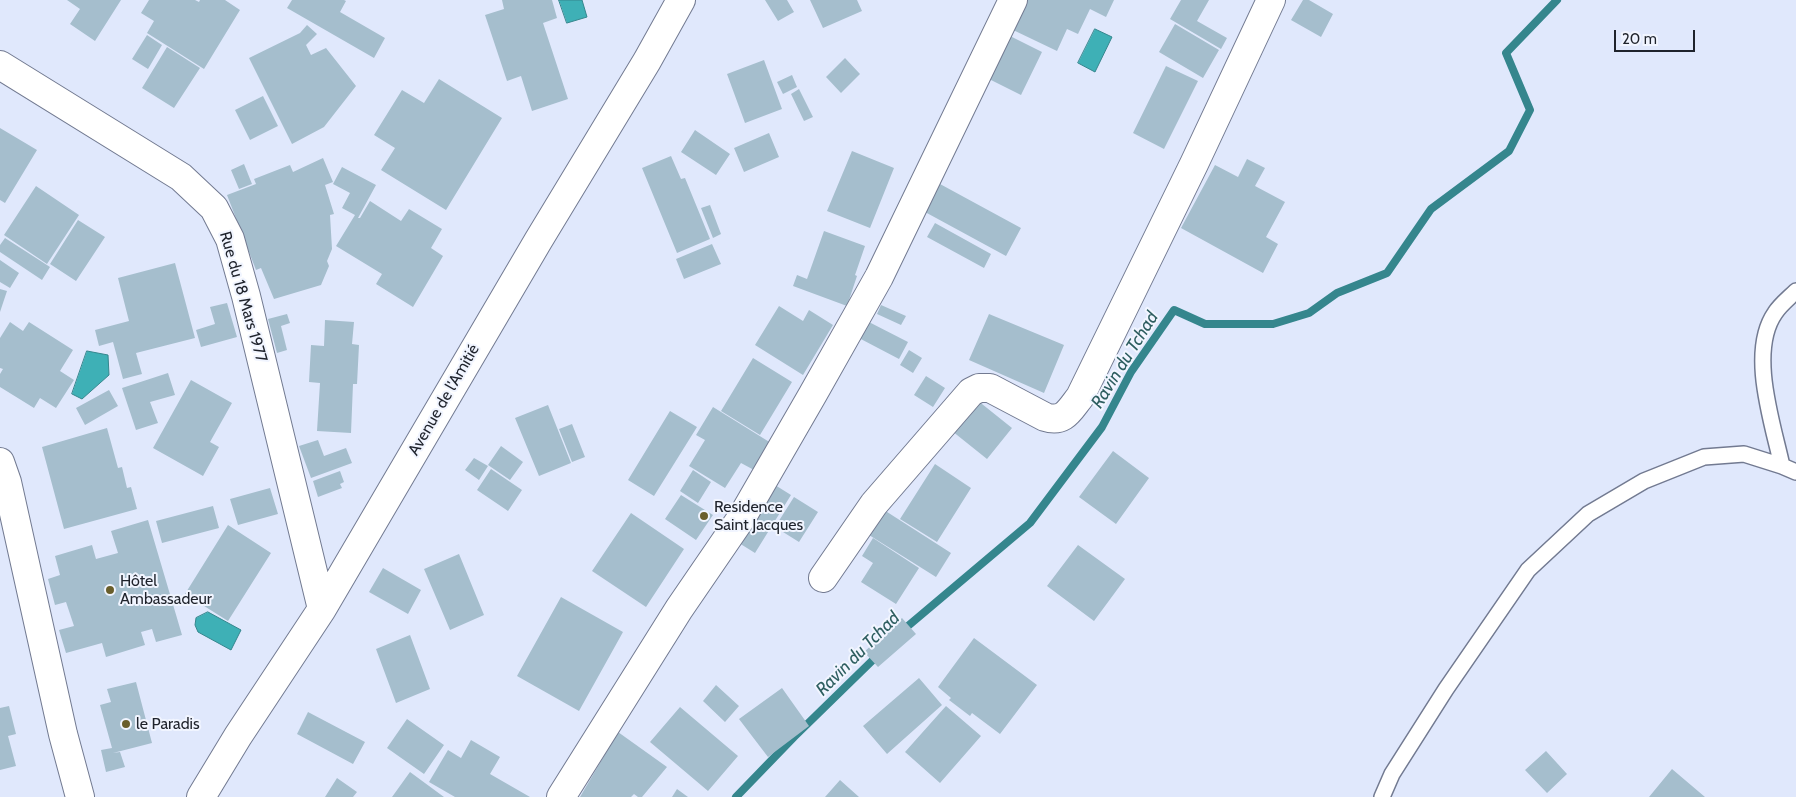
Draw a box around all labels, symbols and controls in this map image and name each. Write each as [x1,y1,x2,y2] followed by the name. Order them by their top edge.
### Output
[1616,20,1697,52] scale bar
[1622,30,1657,48] text: 20 m
[215,229,271,365] street label: Rue du 18 Mars 1977
[1087,308,1163,412] water label: Ravin du Tchad
[404,341,484,459] street label: Avenue de l'Amitié
[714,497,803,535] place label: Residence Saint Jacques
[698,510,710,522] marker: Residence Saint Jacques
[120,571,212,609] place label: Hôtel Ambassadeur
[104,584,116,596] marker: Hôtel Ambassadeur
[812,608,904,700] water label: Ravin du Tchad
[136,714,200,734] place label: le Paradis
[120,718,132,730] marker: le Paradis

